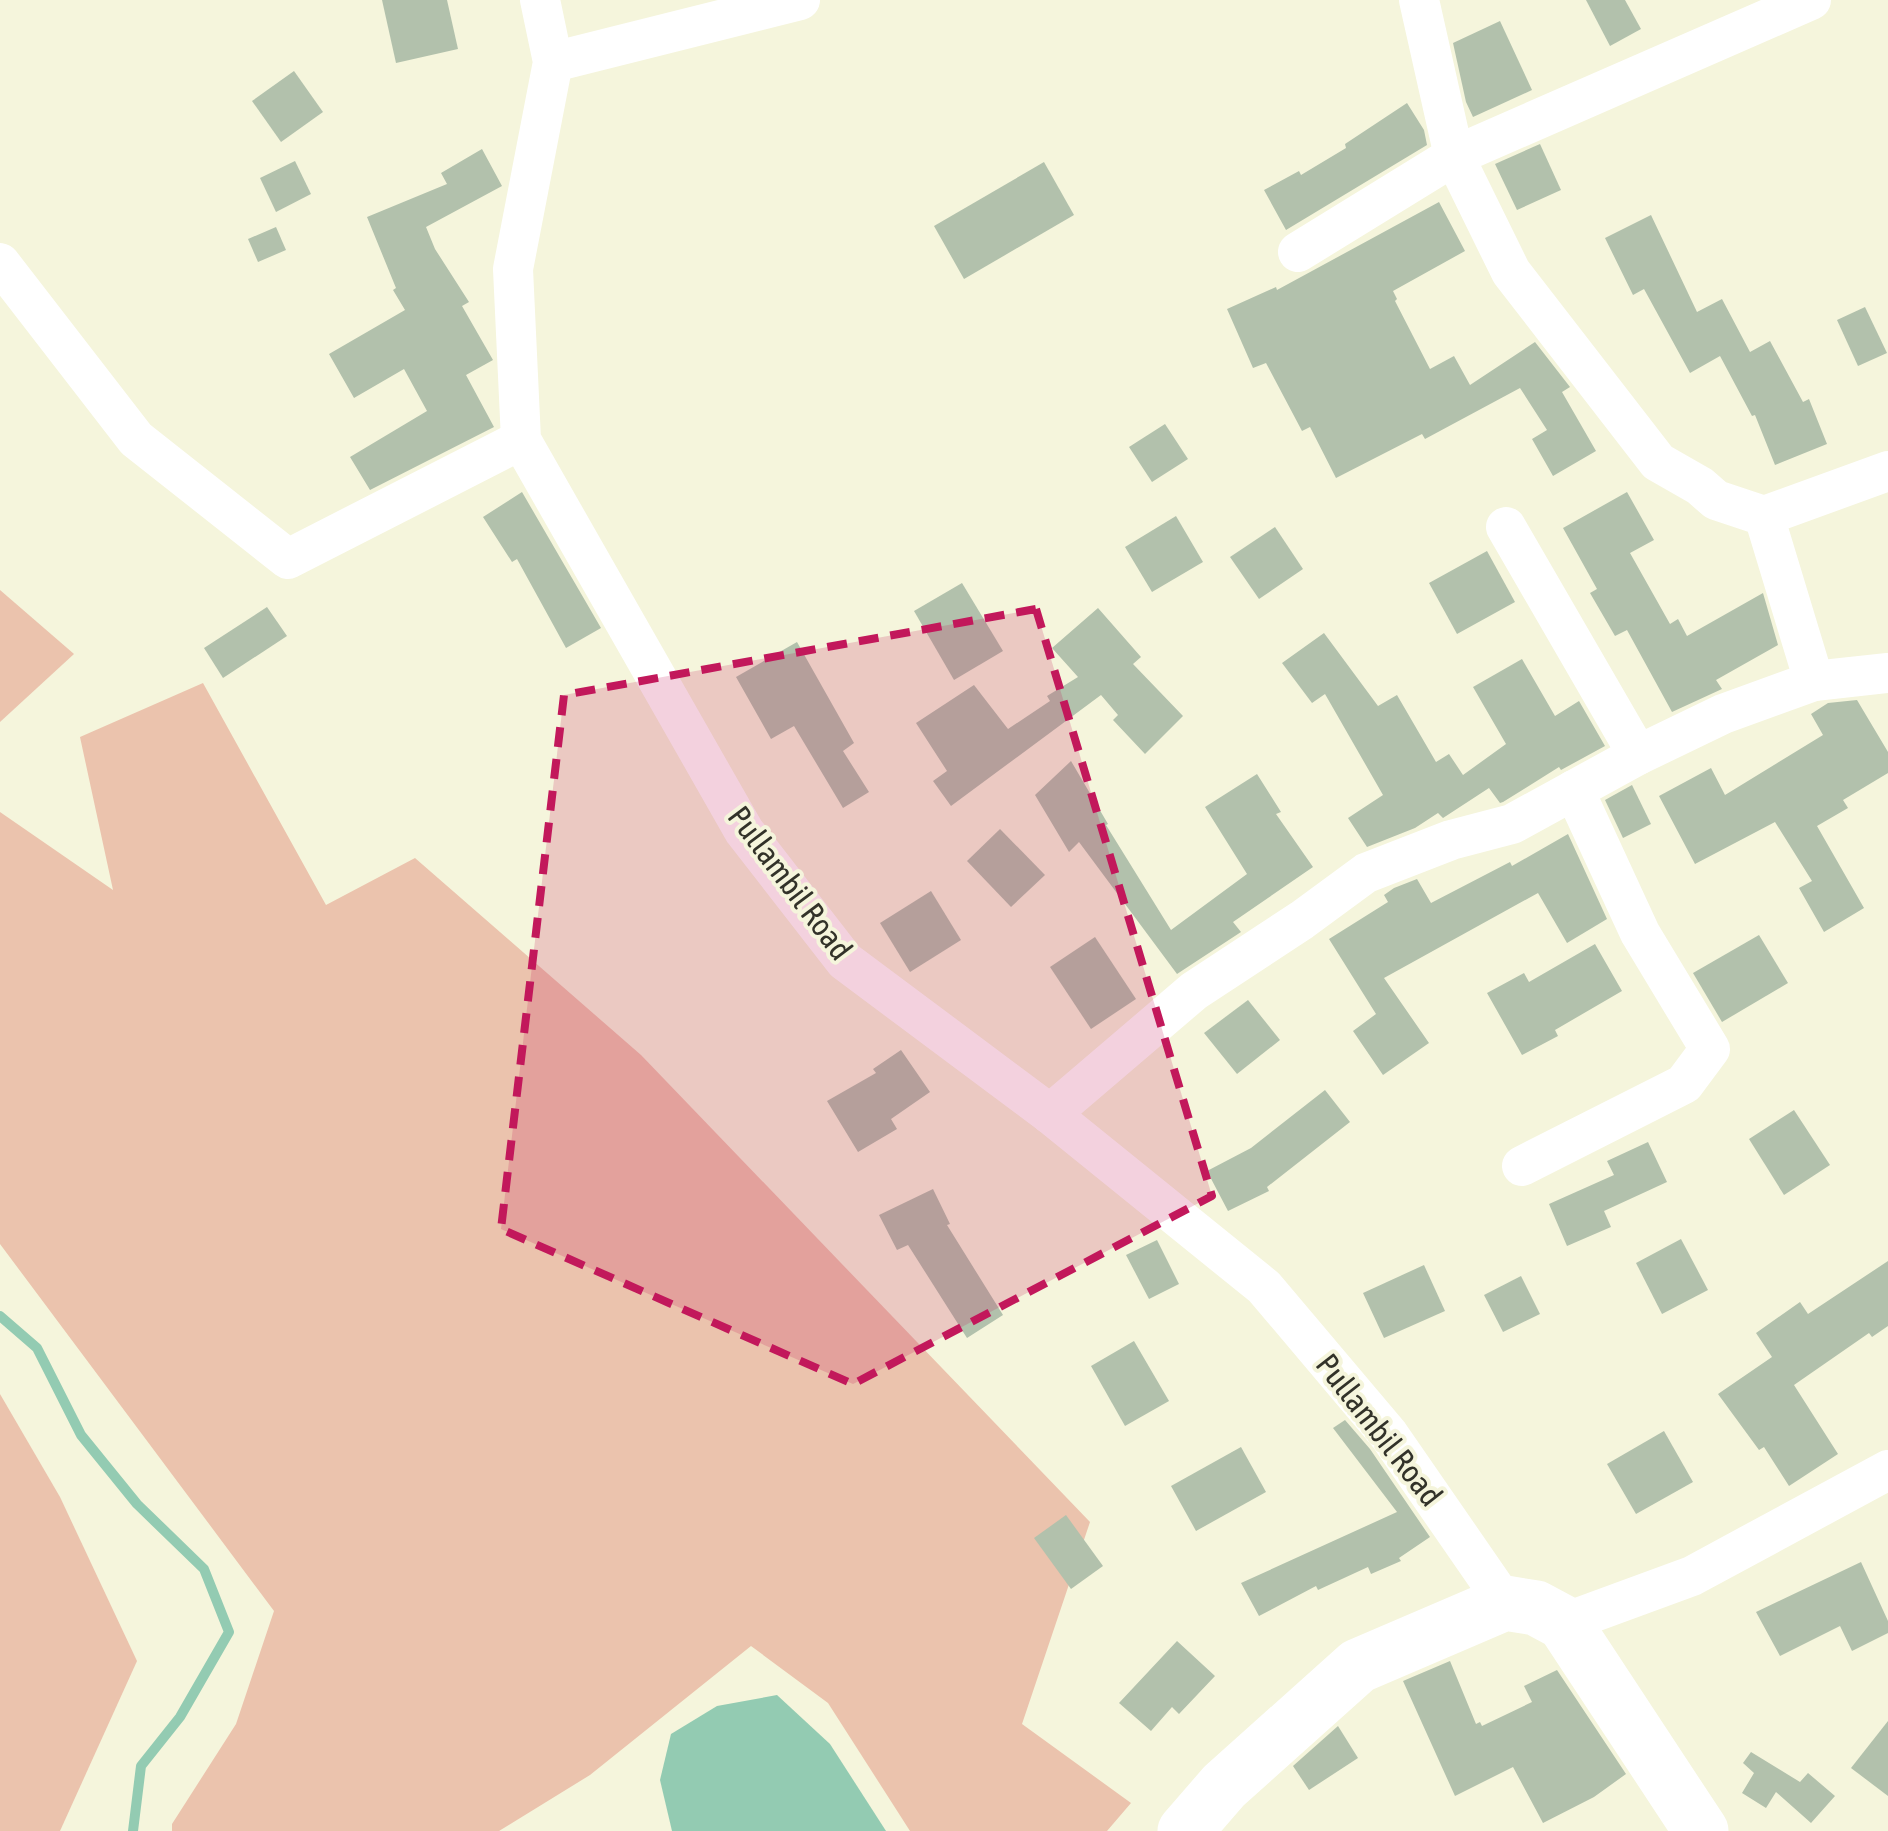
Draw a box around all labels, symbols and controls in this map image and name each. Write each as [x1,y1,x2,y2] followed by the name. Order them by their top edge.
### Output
[721,799,860,967] street label: Pullambil Road
[1309,1346,1450,1513] street label: Pullambil Road

